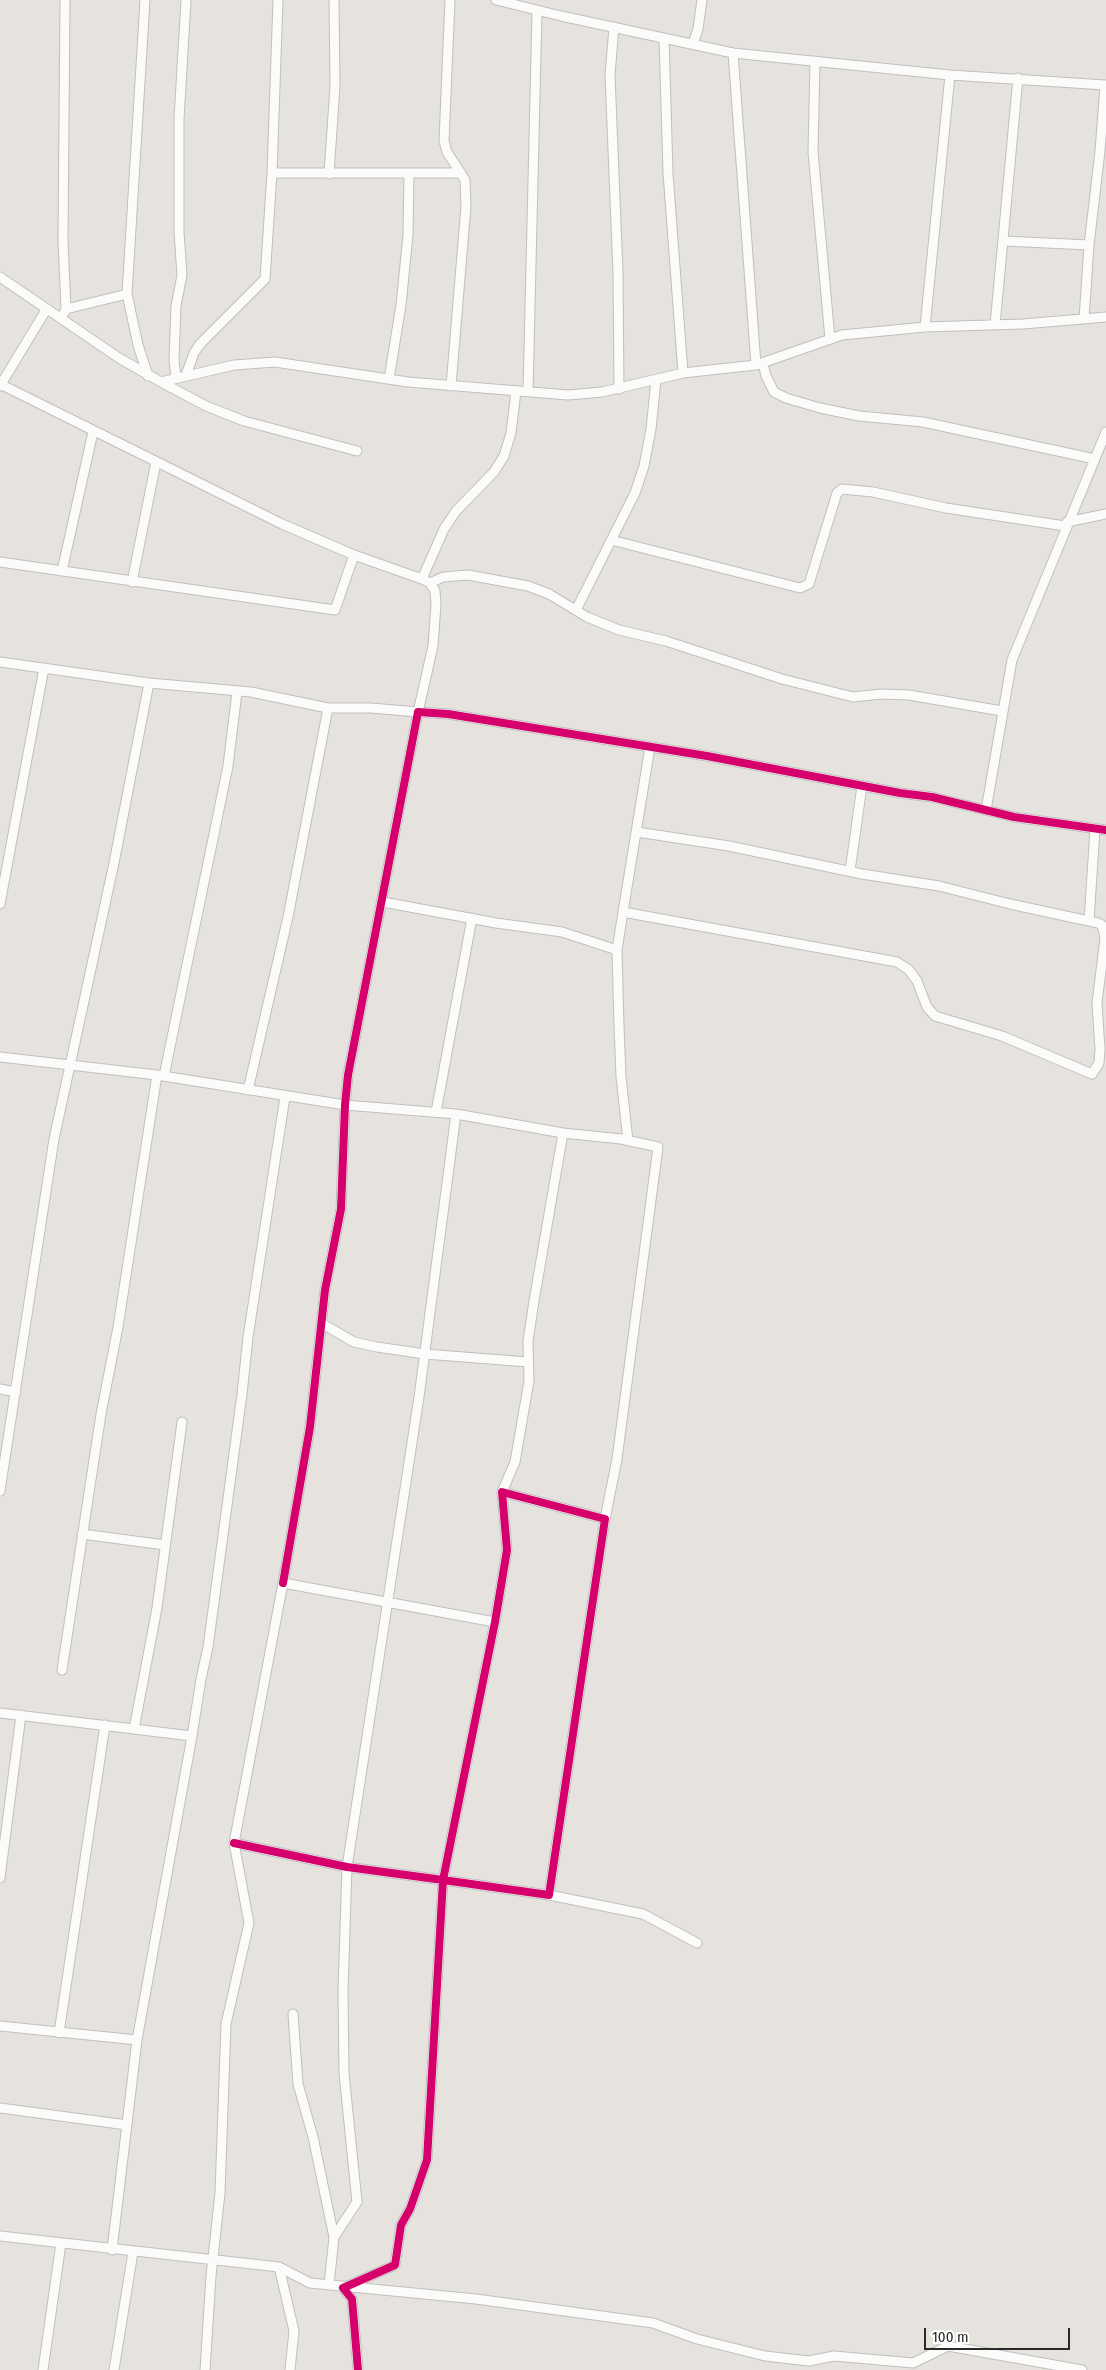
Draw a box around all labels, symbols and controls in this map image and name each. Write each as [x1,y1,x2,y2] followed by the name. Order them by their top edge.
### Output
[926,2318,1072,2350] scale bar
[932,2328,969,2346] text: 100 m

